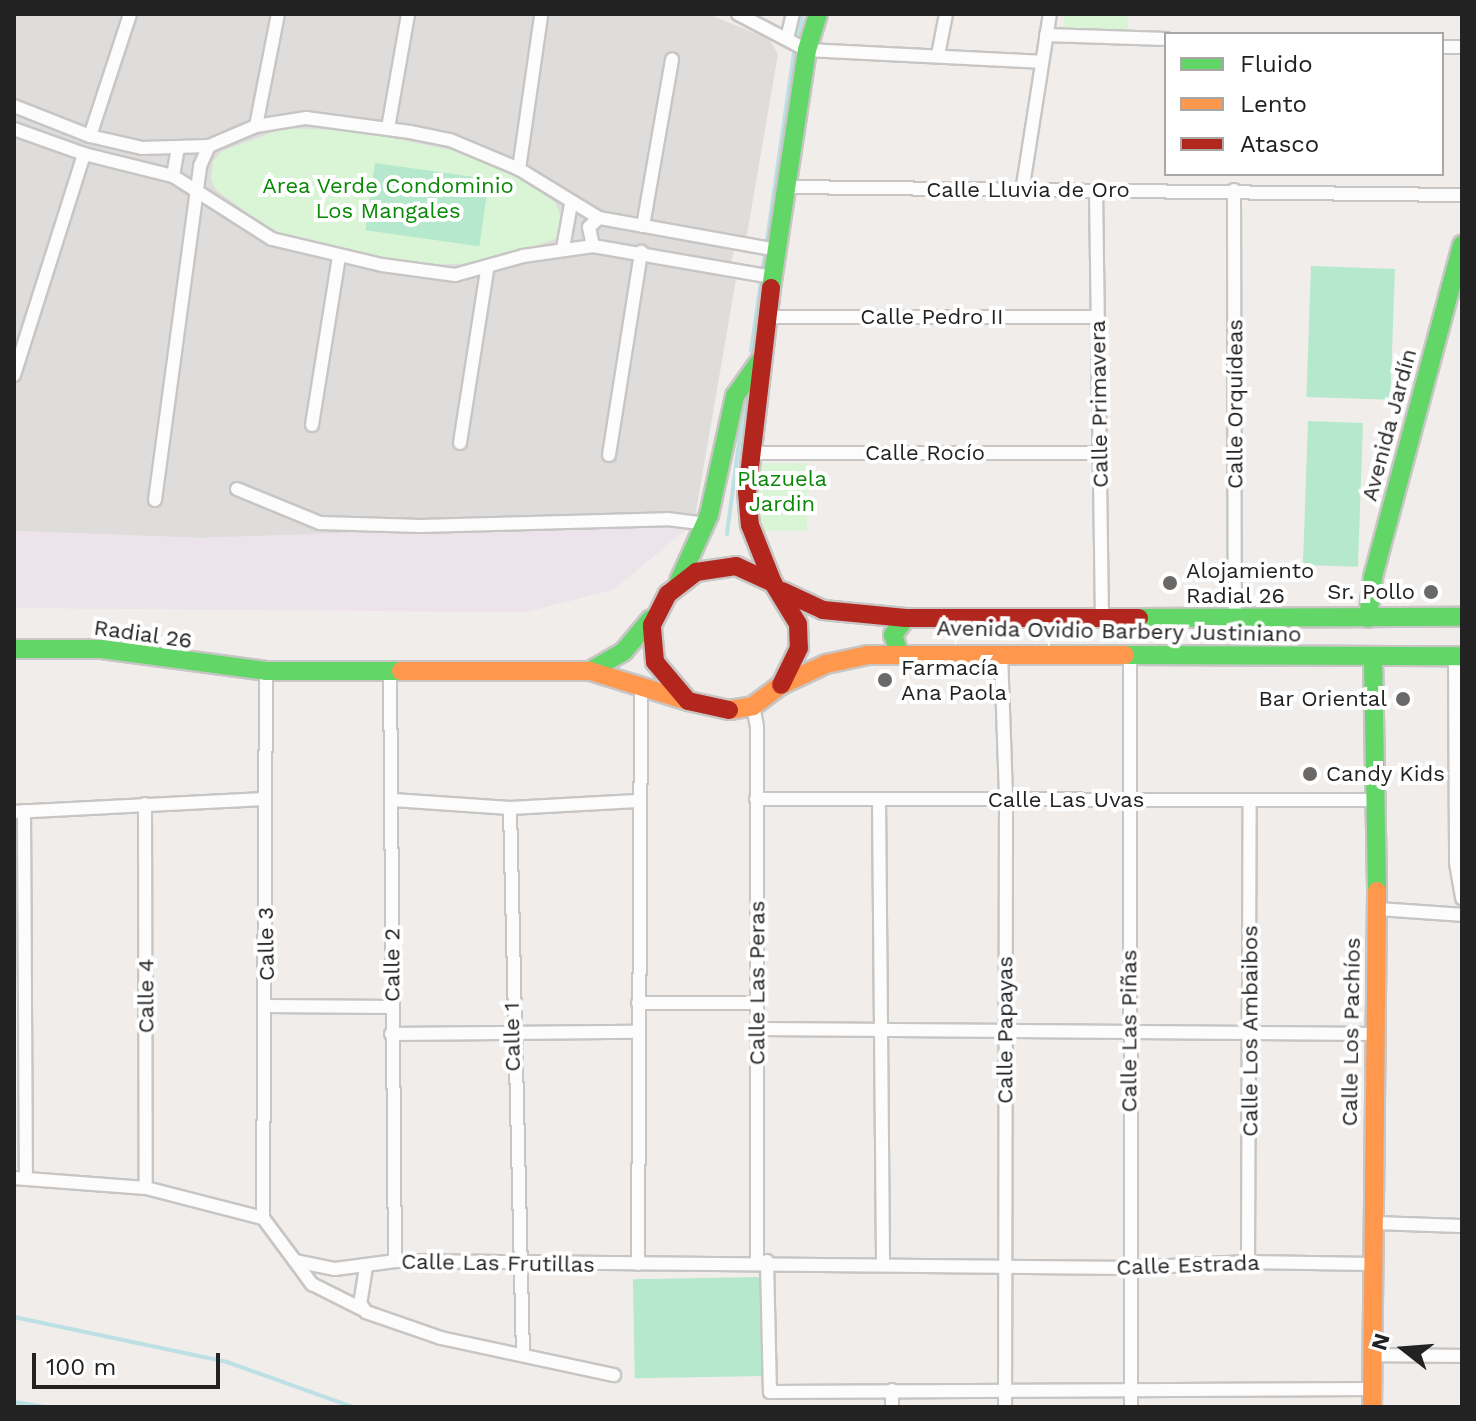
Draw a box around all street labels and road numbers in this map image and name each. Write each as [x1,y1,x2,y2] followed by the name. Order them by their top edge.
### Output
[926,177,1130,203] street label: Calle Lluvia de Oro
[860,304,1004,330] street label: Calle Pedro II
[1222,319,1248,489] street label: Calle Orquídeas
[1084,320,1114,488] street label: Calle Primavera
[1356,345,1422,505] street label: Avenida Jardín
[865,440,985,466] street label: Calle Rocío
[92,614,194,654] street label: Radial 26
[936,615,1302,647] street label: Avenida Ovidio Barbery Justiniano
[988,787,1144,813] street label: Calle Las Uvas
[744,901,770,1065] street label: Calle Las Peras
[252,907,280,981] street label: Calle 3
[1237,925,1263,1137] street label: Calle Los Ambaibos
[379,928,405,1002] street label: Calle 2
[1336,937,1366,1127] street label: Calle Los Pachíos
[1116,950,1142,1112] street label: Calle Las Piñas
[992,956,1018,1104] street label: Calle Papayas
[133,959,159,1033] street label: Calle 4
[498,1002,526,1072] street label: Calle 1
[401,1248,595,1278] street label: Calle Las Frutillas
[1116,1249,1260,1281] street label: Calle Estrada

